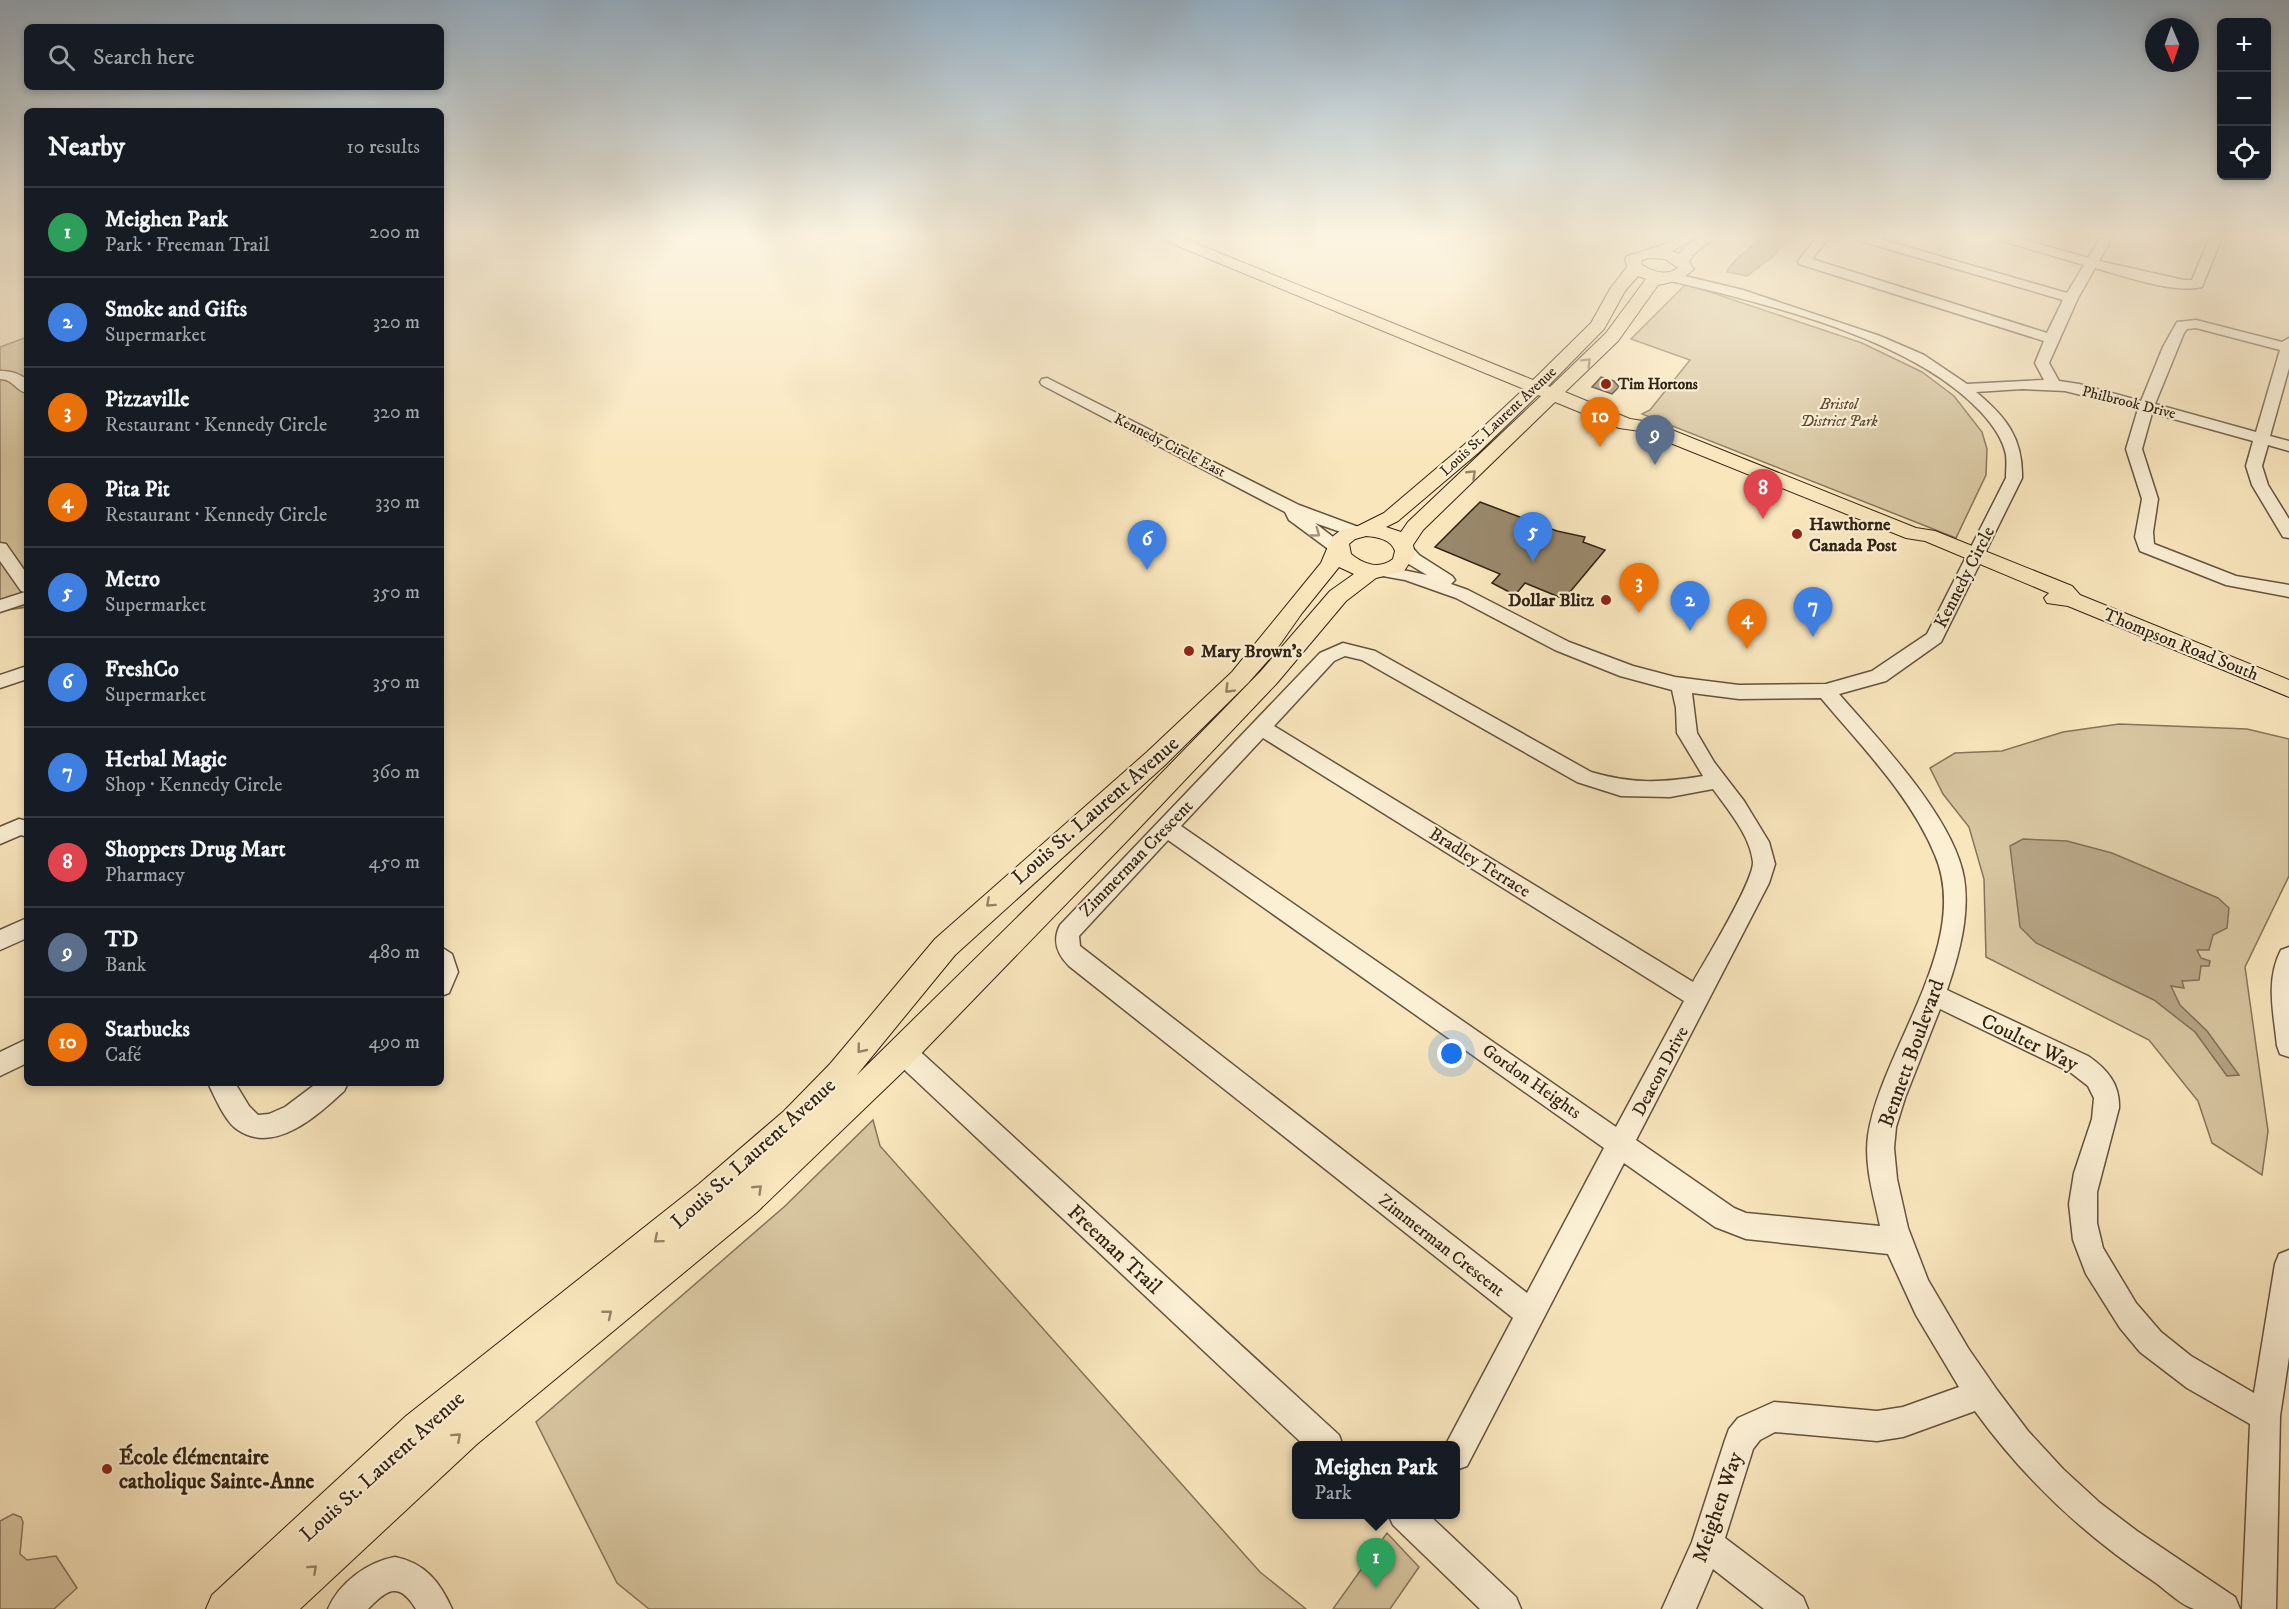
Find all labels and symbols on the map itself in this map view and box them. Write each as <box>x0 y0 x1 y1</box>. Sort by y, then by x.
north arrow <box>2145 18 2199 72</box>
one-way arrow <box>1579 359 1590 370</box>
street label: Louis St. Laurent Avenue <box>1436 363 1560 480</box>
place label: Tim Hortons <box>1617 375 1698 394</box>
marker: Tim Hortons <box>1599 377 1613 391</box>
street label: Philbrook Drive <box>2080 382 2178 423</box>
park label: Bristol District Park <box>1800 395 1878 431</box>
pin: 10 <box>1580 398 1620 447</box>
street label: Kennedy Circle East <box>1111 409 1229 482</box>
pin: 9 <box>1636 416 1674 465</box>
one-way arrow <box>1465 470 1475 481</box>
pin: 8 <box>1744 470 1782 519</box>
pin: 5 <box>1514 512 1552 562</box>
place label: Hawthorne Canada Post <box>1809 514 1897 557</box>
pin: 6 <box>1128 520 1166 570</box>
street label: Kennedy Circle <box>1930 523 2000 632</box>
one-way arrow <box>1310 526 1321 537</box>
marker: Hawthorne Canada Post <box>1790 527 1804 541</box>
pin: 3 <box>1620 564 1658 613</box>
pin: 2 <box>1670 582 1710 631</box>
pin: 7 <box>1794 588 1832 637</box>
place label: Dollar Blitz <box>1508 590 1594 612</box>
marker: Dollar Blitz <box>1599 593 1613 607</box>
pin: 4 <box>1728 600 1766 649</box>
street label: Thompson Road South <box>2100 604 2262 686</box>
place label: Mary Brown's <box>1201 641 1302 663</box>
marker: Mary Brown's <box>1182 644 1196 658</box>
one-way arrow <box>1225 682 1236 692</box>
street label: Louis St. Laurent Avenue <box>1007 731 1185 890</box>
street label: Zimmerman Crescent <box>1075 795 1198 922</box>
street label: Bradley Terrace <box>1425 823 1534 903</box>
one-way arrow <box>987 896 998 907</box>
street label: Bennett Boulevard <box>1873 975 1951 1131</box>
street label: Coulter Way <box>1977 1008 2083 1078</box>
street label: Deacon Drive <box>1628 1023 1694 1120</box>
your location <box>1437 1039 1466 1068</box>
street label: Gordon Heights <box>1478 1040 1585 1124</box>
one-way arrow <box>858 1042 869 1053</box>
street label: Louis St. Laurent Avenue <box>666 1073 842 1235</box>
one-way arrow <box>751 1185 761 1196</box>
street label: Zimmerman Crescent <box>1374 1190 1509 1302</box>
street label: Freeman Trail <box>1062 1199 1167 1300</box>
one-way arrow <box>654 1232 665 1243</box>
one-way arrow <box>602 1311 613 1322</box>
street label: Louis St. Laurent Avenue <box>295 1386 471 1548</box>
one-way arrow <box>450 1433 461 1444</box>
place label: École élémentaire catholique Sainte-Anne <box>119 1443 315 1495</box>
street label: Meighen Way <box>1687 1448 1749 1566</box>
marker: École élémentaire catholique Sainte-Anne <box>100 1462 114 1476</box>
pin: 1 <box>1356 1538 1396 1588</box>
one-way arrow <box>306 1565 317 1576</box>

